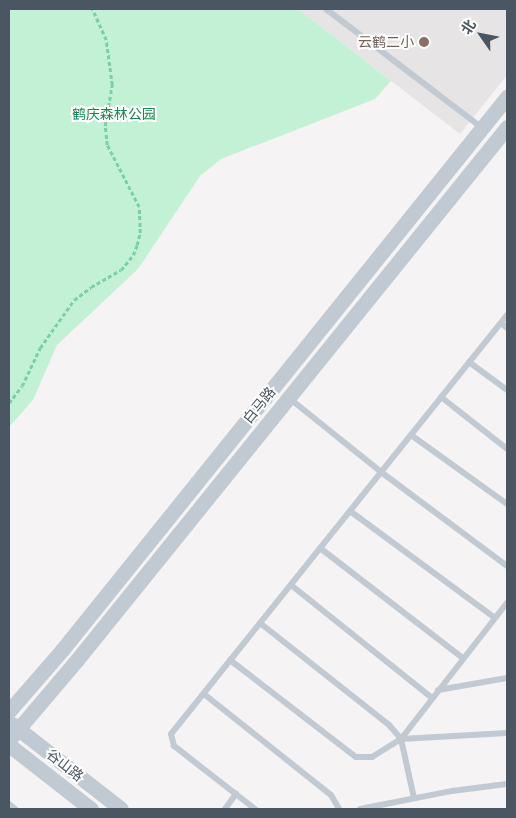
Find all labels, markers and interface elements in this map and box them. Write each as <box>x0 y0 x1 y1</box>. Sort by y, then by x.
north arrow <box>456 10 506 60</box>
text: 北 <box>457 16 479 37</box>
place label: 云鹤二小 <box>358 34 414 50</box>
marker: 云鹤二小 <box>418 36 430 48</box>
park label: 鹤庆森林公园 <box>72 106 156 122</box>
street label: 白马路 <box>239 383 279 427</box>
street label: 谷山路 <box>43 745 87 785</box>

